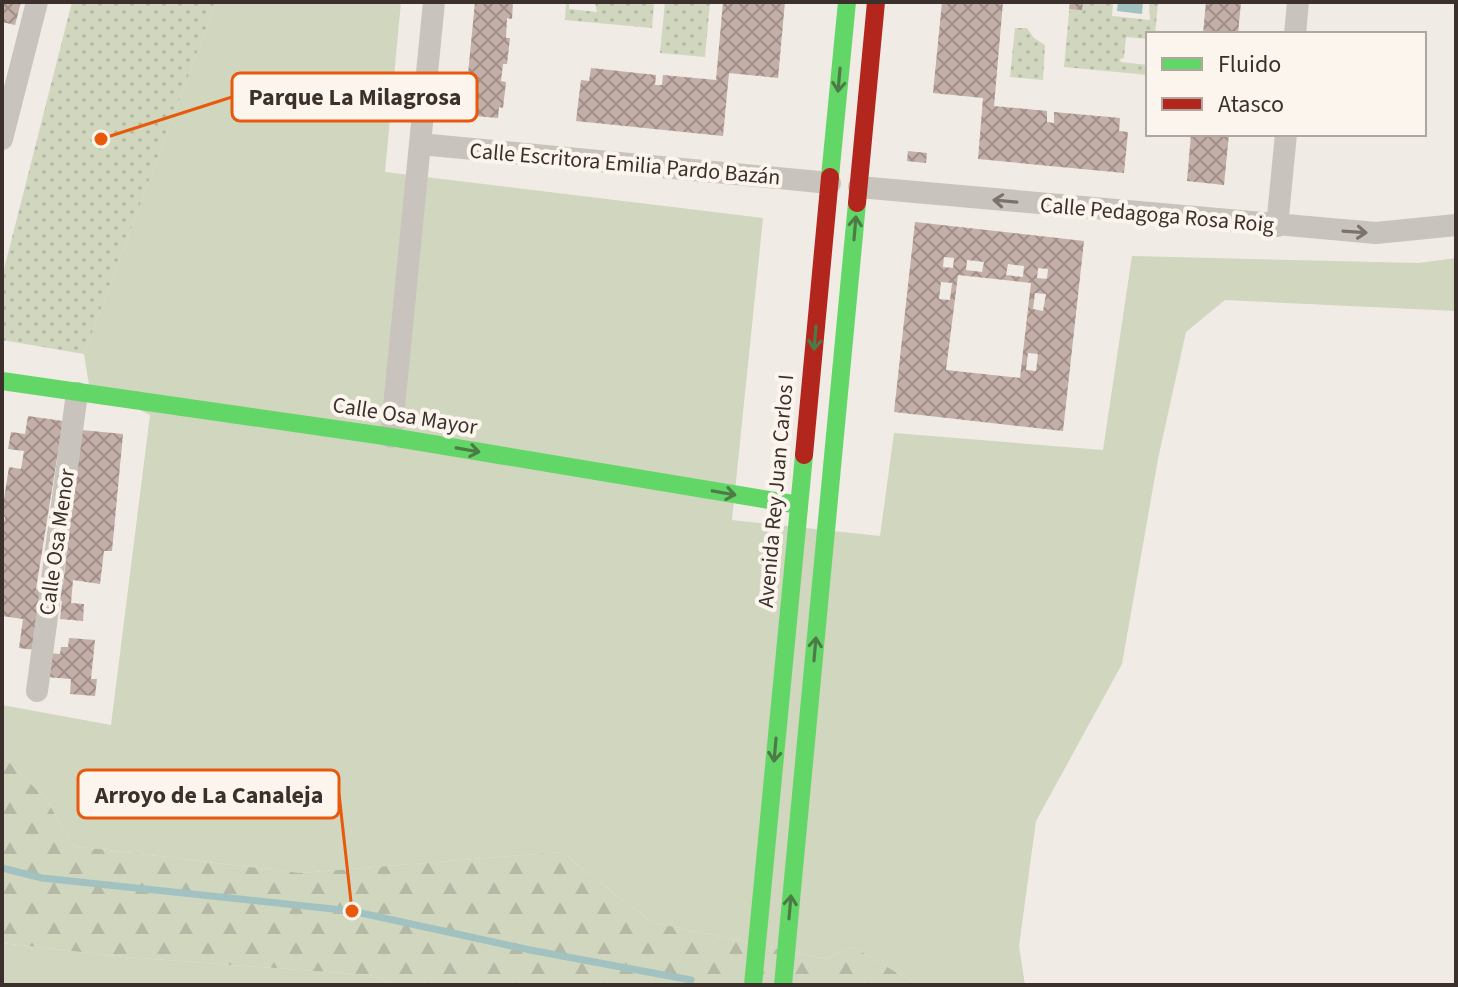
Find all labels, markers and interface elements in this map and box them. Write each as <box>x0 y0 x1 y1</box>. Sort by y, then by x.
legend <box>1146 32 1426 136</box>
text: Fluido <box>1218 47 1281 82</box>
one-way arrow <box>832 66 847 93</box>
callout: Parque La Milagrosa <box>232 73 477 121</box>
text: Parque La Milagrosa <box>249 80 462 115</box>
text: Atasco <box>1218 87 1284 122</box>
street label: Calle Escritora Emilia Pardo Bazán <box>468 134 782 194</box>
street label: Calle Pedagoga Rosa Roig <box>1039 189 1275 241</box>
one-way arrow <box>992 193 1018 208</box>
one-way arrow <box>847 216 862 242</box>
one-way arrow <box>1341 225 1368 240</box>
one-way arrow <box>807 325 822 351</box>
street label: Avenida Rey Juan Carlos I <box>750 373 802 609</box>
street label: Calle Osa Mayor <box>330 389 480 443</box>
one-way arrow <box>455 443 480 458</box>
street label: Calle Osa Menor <box>31 466 83 618</box>
one-way arrow <box>711 486 736 501</box>
one-way arrow <box>807 636 822 662</box>
one-way arrow <box>768 736 783 763</box>
callout: Arroyo de La Canaleja <box>78 770 339 818</box>
text: Arroyo de La Canaleja <box>94 778 323 813</box>
one-way arrow <box>783 894 798 921</box>

